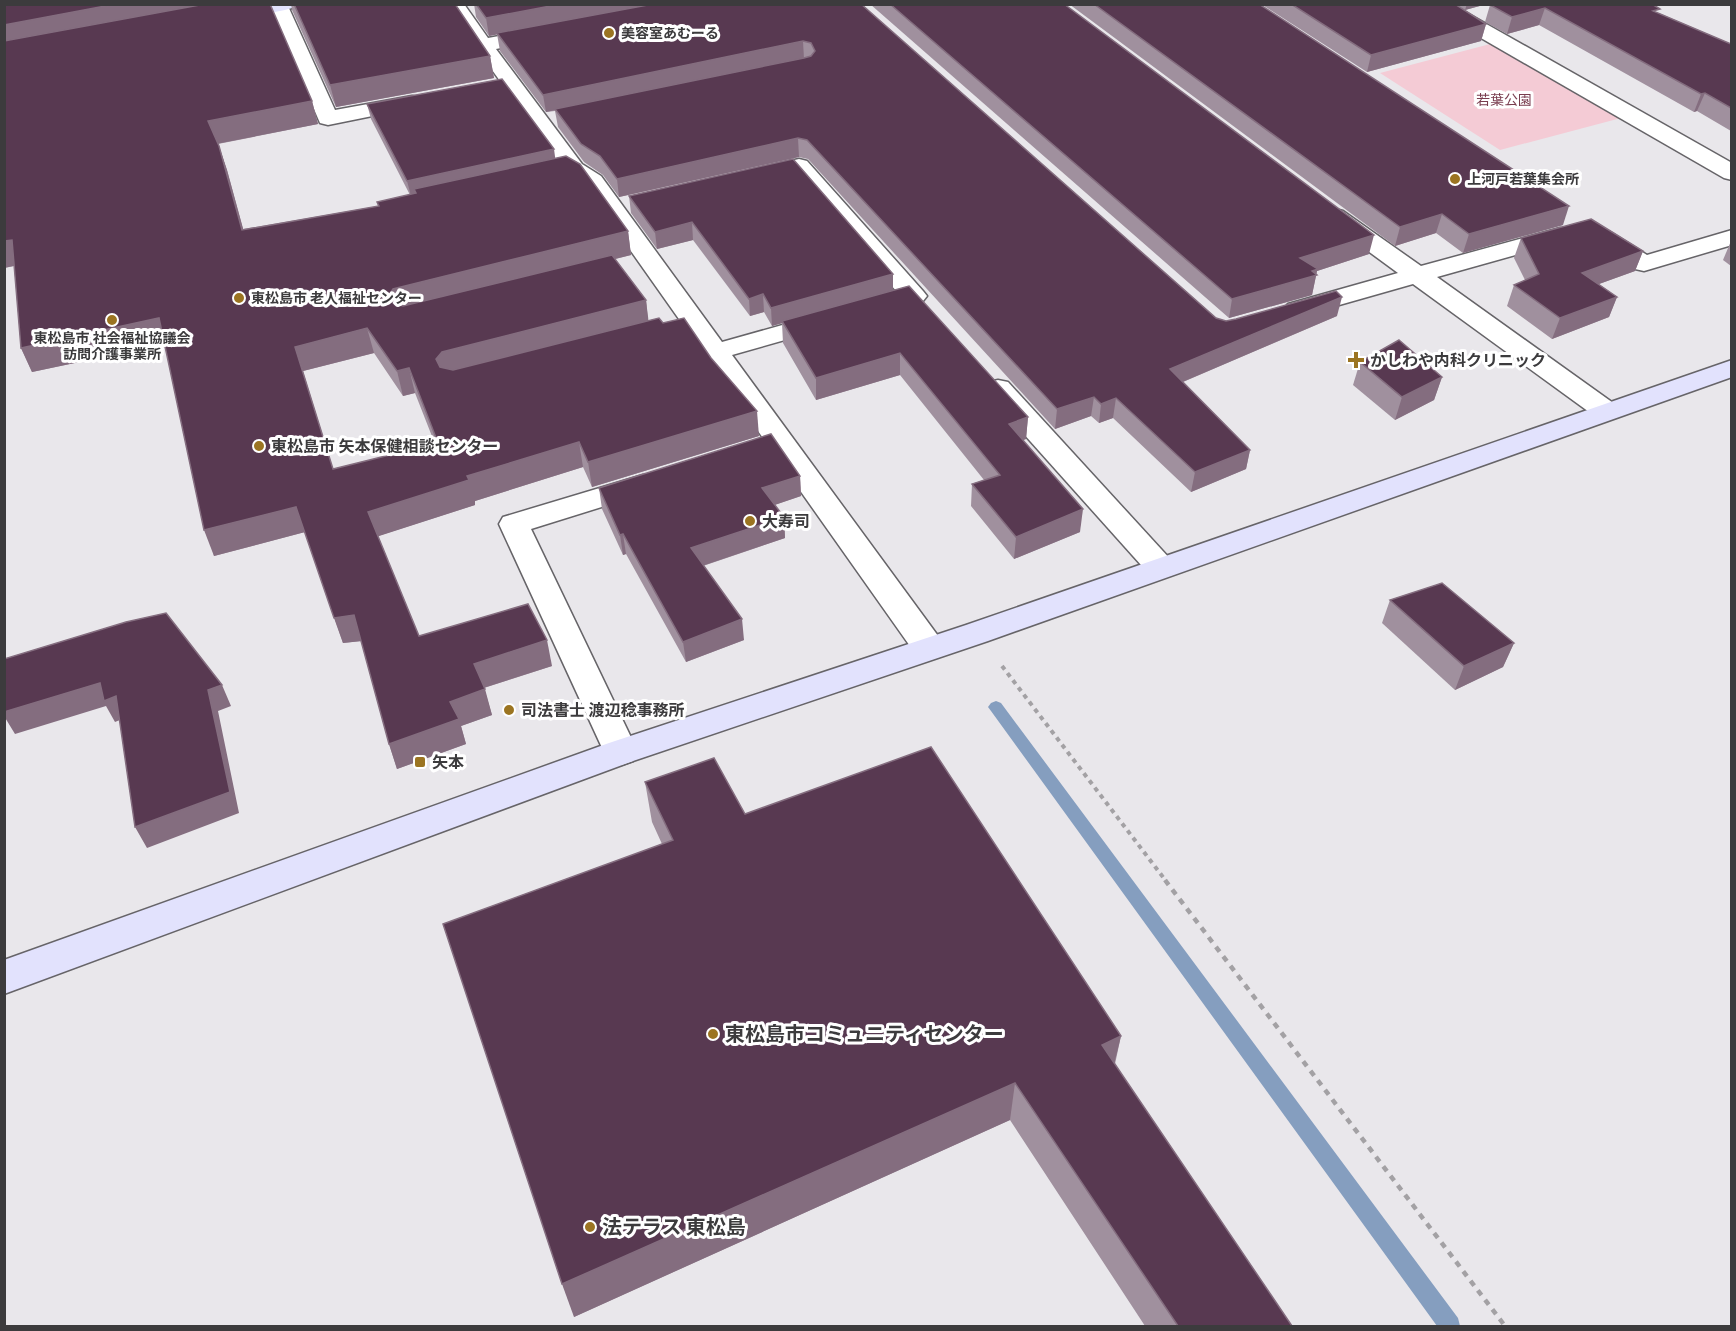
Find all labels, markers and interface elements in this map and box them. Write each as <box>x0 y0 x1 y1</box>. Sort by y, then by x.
place label: 美容室あむーる <box>621 25 719 42</box>
marker: 美容室あむーる <box>602 26 616 40</box>
park label: 若葉公園 <box>1476 92 1532 109</box>
place label: 上河戸若葉集会所 <box>1467 171 1579 188</box>
marker: 上河戸若葉集会所 <box>1448 172 1462 186</box>
place label: 東松島市 老人福祉センター <box>251 290 422 307</box>
marker: 東松島市 老人福祉センター <box>232 291 246 305</box>
marker: 東松島市 社会福祉協議会 訪問介護事業所 <box>105 313 119 327</box>
place label: 東松島市 社会福祉協議会 訪問介護事業所 <box>34 330 190 363</box>
marker: かしわや内科クリニック <box>1347 351 1365 369</box>
place label: かしわや内科クリニック <box>1370 351 1546 370</box>
place label: 東松島市 矢本保健相談センター <box>271 437 498 456</box>
marker: 東松島市 矢本保健相談センター <box>252 439 266 453</box>
place label: 大寿司 <box>762 512 810 531</box>
marker: 大寿司 <box>743 514 757 528</box>
place label: 司法書士 渡辺稔事務所 <box>521 701 684 720</box>
marker: 司法書士 渡辺稔事務所 <box>502 703 516 717</box>
place label: 矢本 <box>432 753 464 772</box>
marker: 矢本 <box>413 755 427 769</box>
place label: 東松島市コミュニティセンター <box>725 1022 1004 1046</box>
marker: 東松島市コミュニティセンター <box>706 1027 720 1041</box>
place label: 法テラス 東松島 <box>602 1215 746 1239</box>
marker: 法テラス 東松島 <box>583 1220 597 1234</box>

